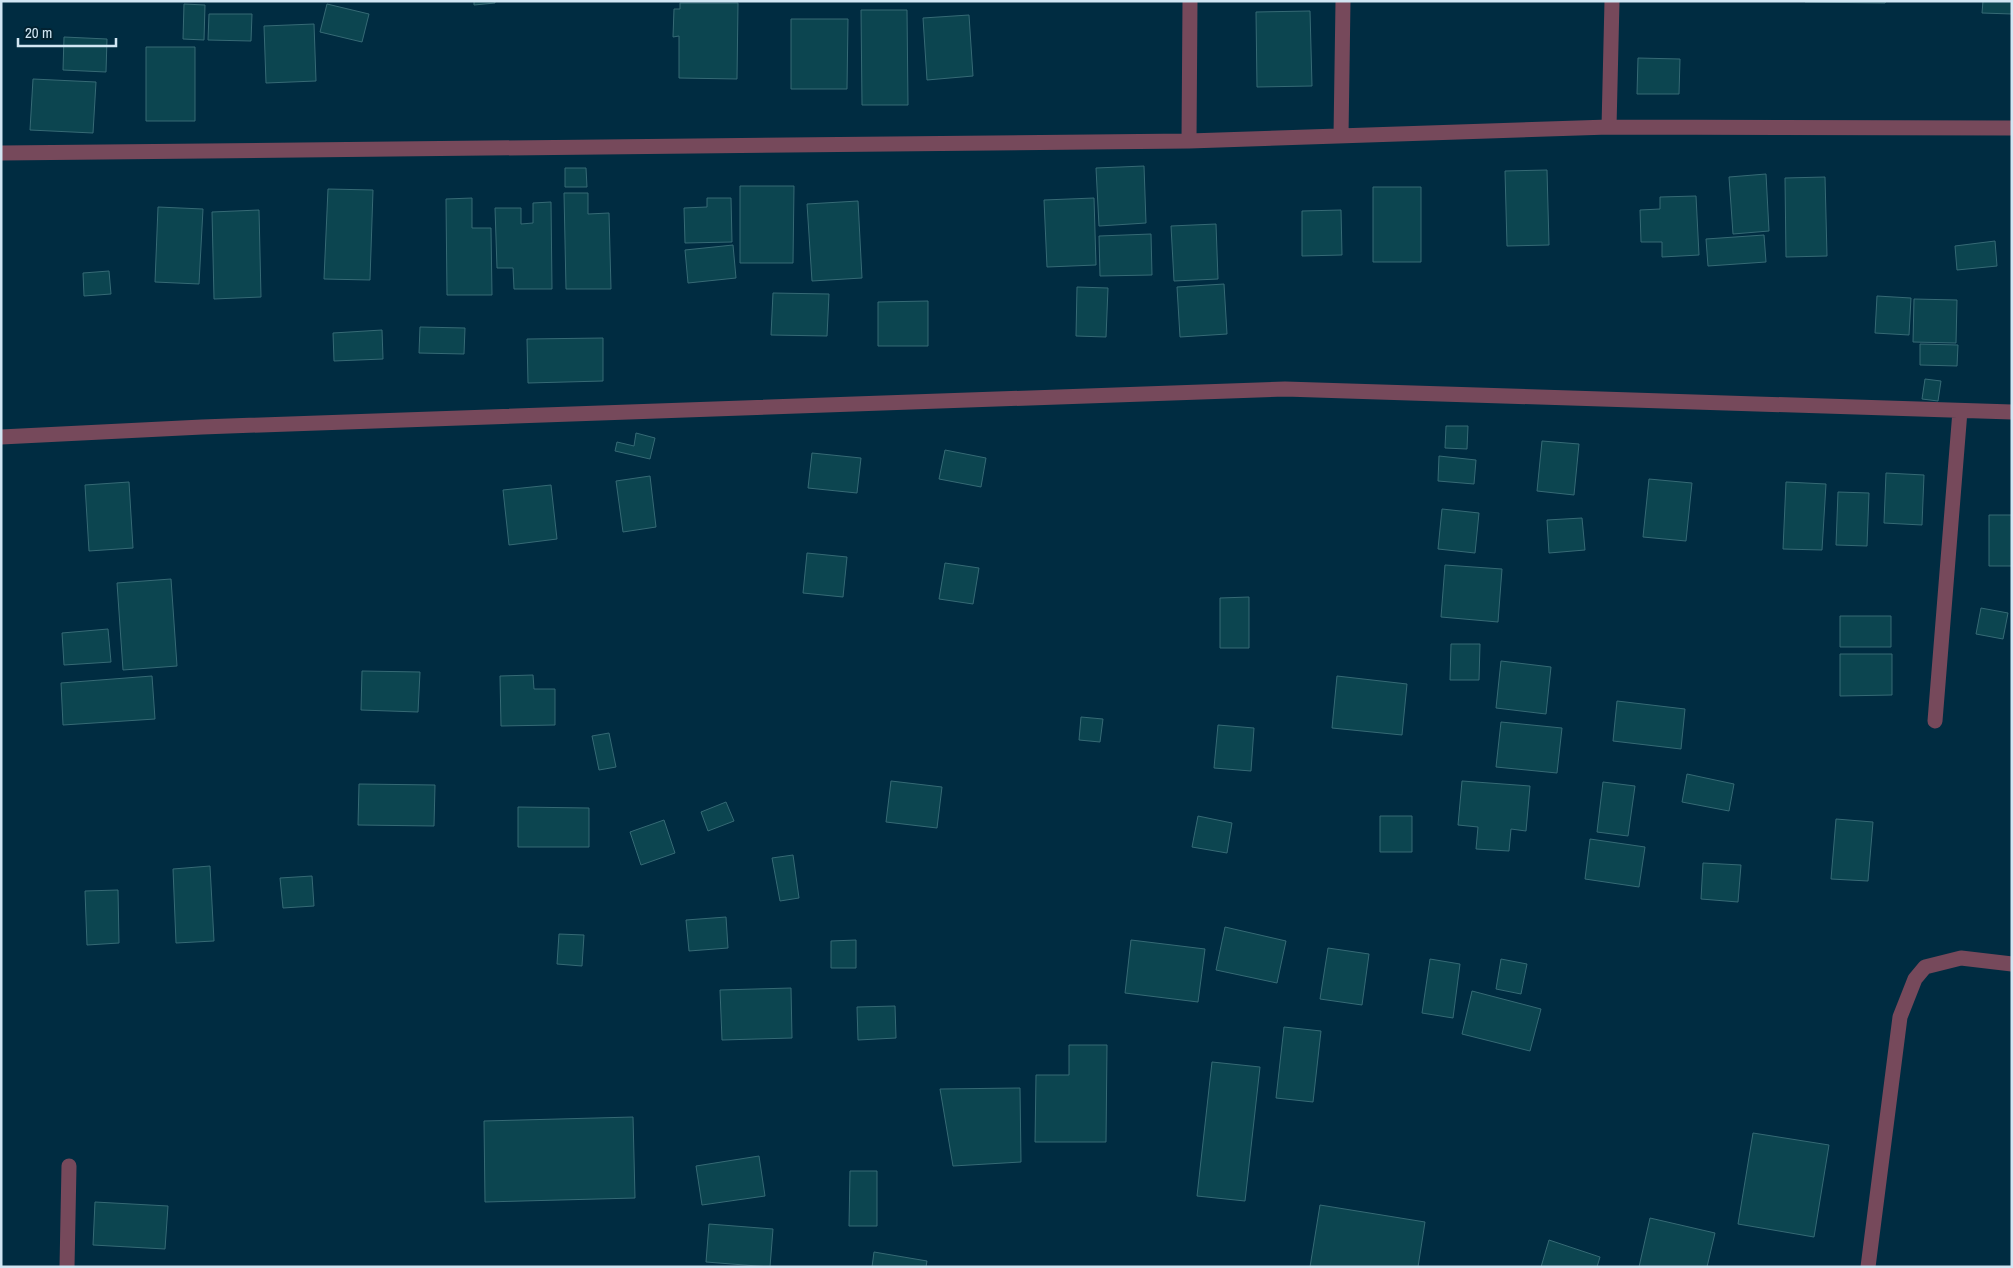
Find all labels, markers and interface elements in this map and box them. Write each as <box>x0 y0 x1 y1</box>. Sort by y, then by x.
scale bar <box>18 15 115 47</box>
text: 20 m <box>25 22 52 43</box>

